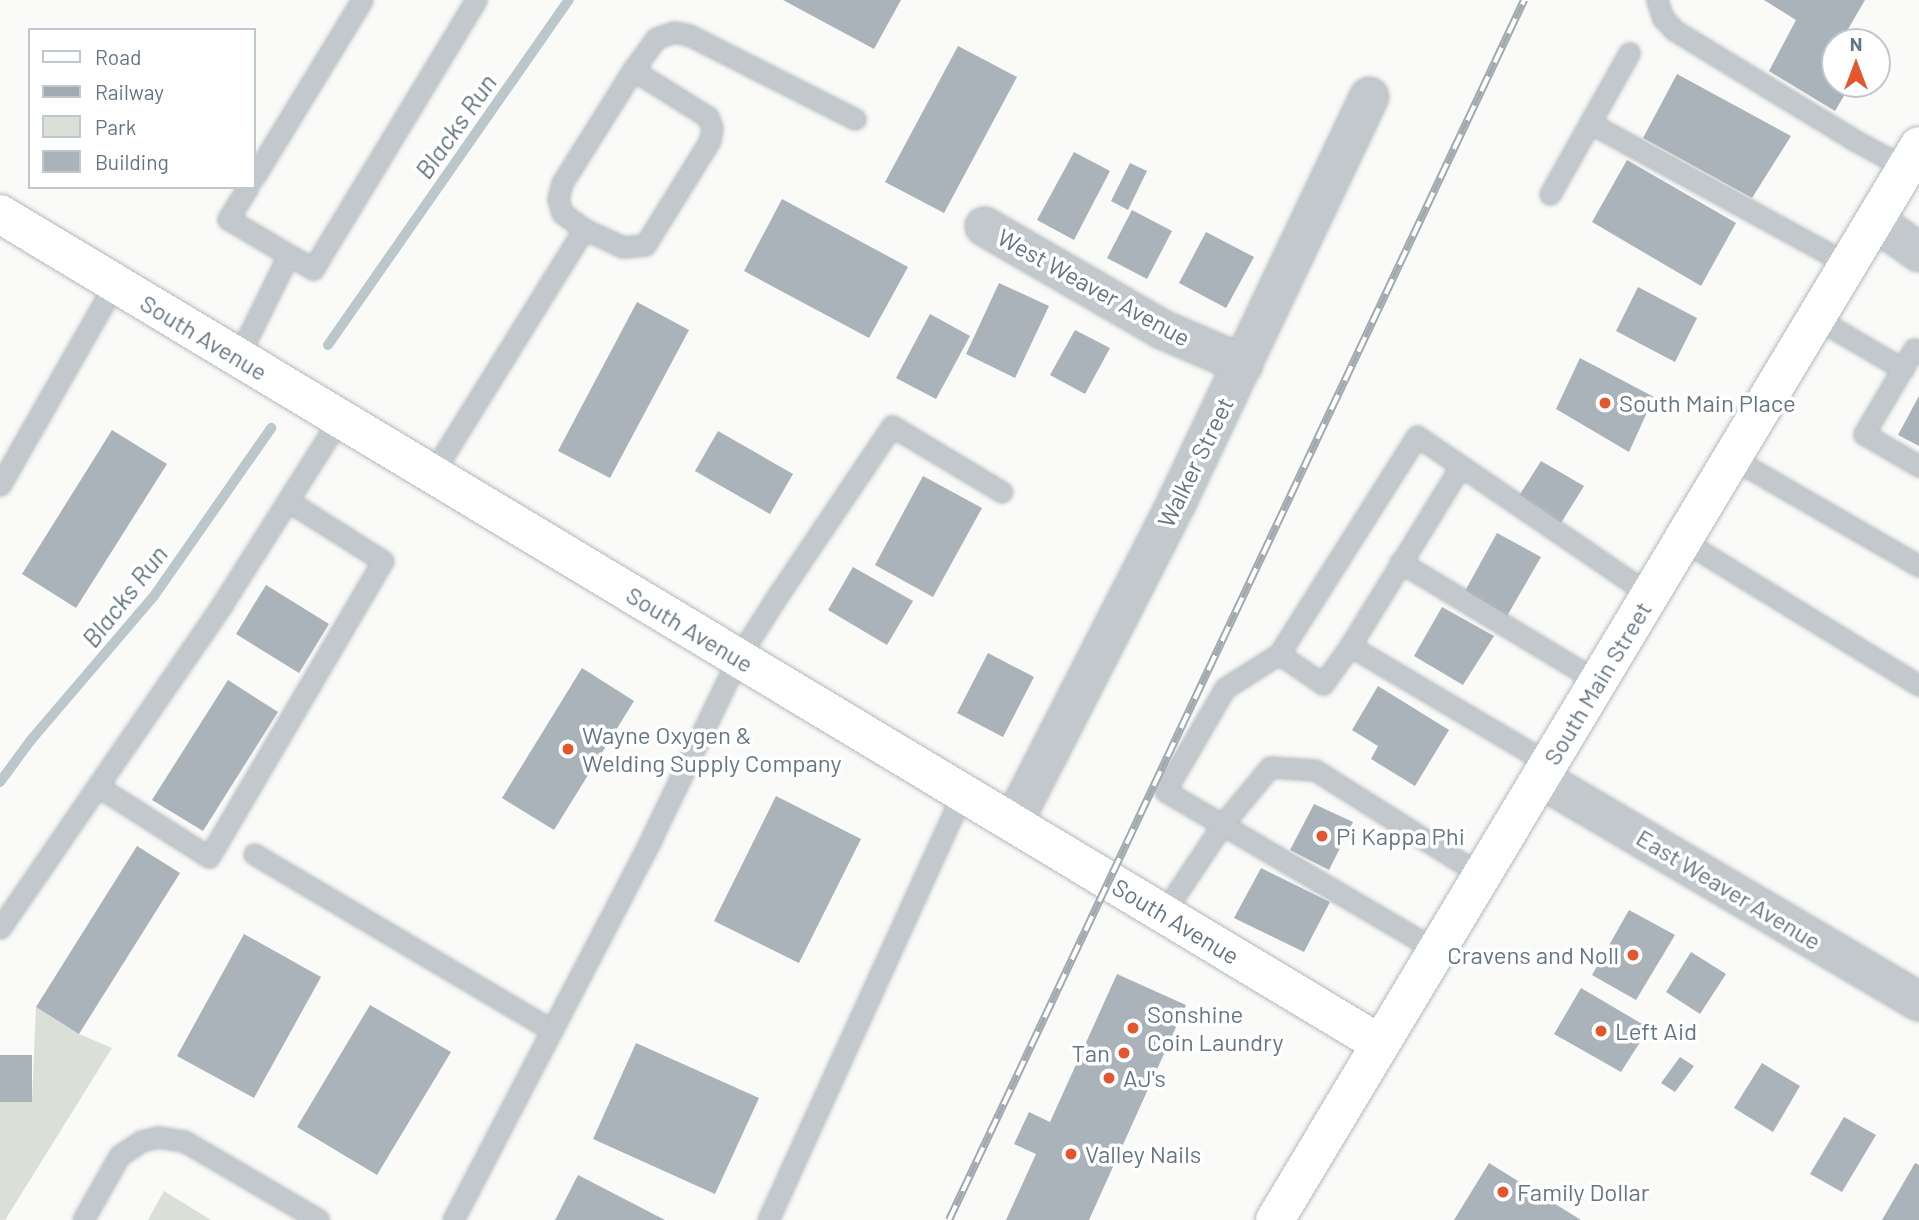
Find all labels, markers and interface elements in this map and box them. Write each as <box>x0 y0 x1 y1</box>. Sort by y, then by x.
legend <box>28 28 256 189</box>
north arrow <box>1821 28 1891 98</box>
text: N <box>1850 32 1862 55</box>
text: Road <box>95 44 141 69</box>
water label: Blacks Run <box>408 68 502 184</box>
text: Railway <box>95 79 164 104</box>
text: Park <box>95 114 136 139</box>
text: Building <box>95 149 169 174</box>
street label: West Weaver Avenue <box>993 222 1195 352</box>
street label: South Avenue <box>135 288 273 386</box>
place label: South Main Place <box>1619 389 1796 417</box>
street label: Walker Street <box>1151 392 1239 532</box>
marker: South Main Place <box>1597 395 1613 411</box>
water label: Blacks Run <box>75 539 173 653</box>
street label: South Avenue <box>621 580 759 678</box>
street label: South Main Street <box>1537 596 1657 770</box>
place label: Wayne Oxygen & Welding Supply Company <box>582 721 842 777</box>
marker: Wayne Oxygen & Welding Supply Company <box>560 741 576 757</box>
place label: Pi Kappa Phi <box>1336 822 1465 850</box>
street label: East Weaver Avenue <box>1632 823 1826 955</box>
marker: Pi Kappa Phi <box>1314 828 1330 844</box>
street label: South Avenue <box>1107 872 1245 970</box>
place label: Cravens and Noll <box>1447 941 1619 969</box>
marker: Cravens and Noll <box>1625 947 1641 963</box>
place label: Sonshine Coin Laundry <box>1147 1000 1284 1056</box>
place label: Left Aid <box>1615 1017 1697 1045</box>
marker: Sonshine Coin Laundry <box>1125 1020 1141 1036</box>
marker: Left Aid <box>1593 1023 1609 1039</box>
place label: Tan <box>1072 1039 1110 1067</box>
marker: Tan <box>1116 1045 1132 1061</box>
place label: AJ's <box>1123 1064 1166 1092</box>
marker: AJ's <box>1101 1070 1117 1086</box>
place label: Valley Nails <box>1085 1140 1201 1168</box>
marker: Valley Nails <box>1063 1146 1079 1162</box>
place label: Family Dollar <box>1517 1178 1649 1206</box>
marker: Family Dollar <box>1495 1184 1511 1200</box>

